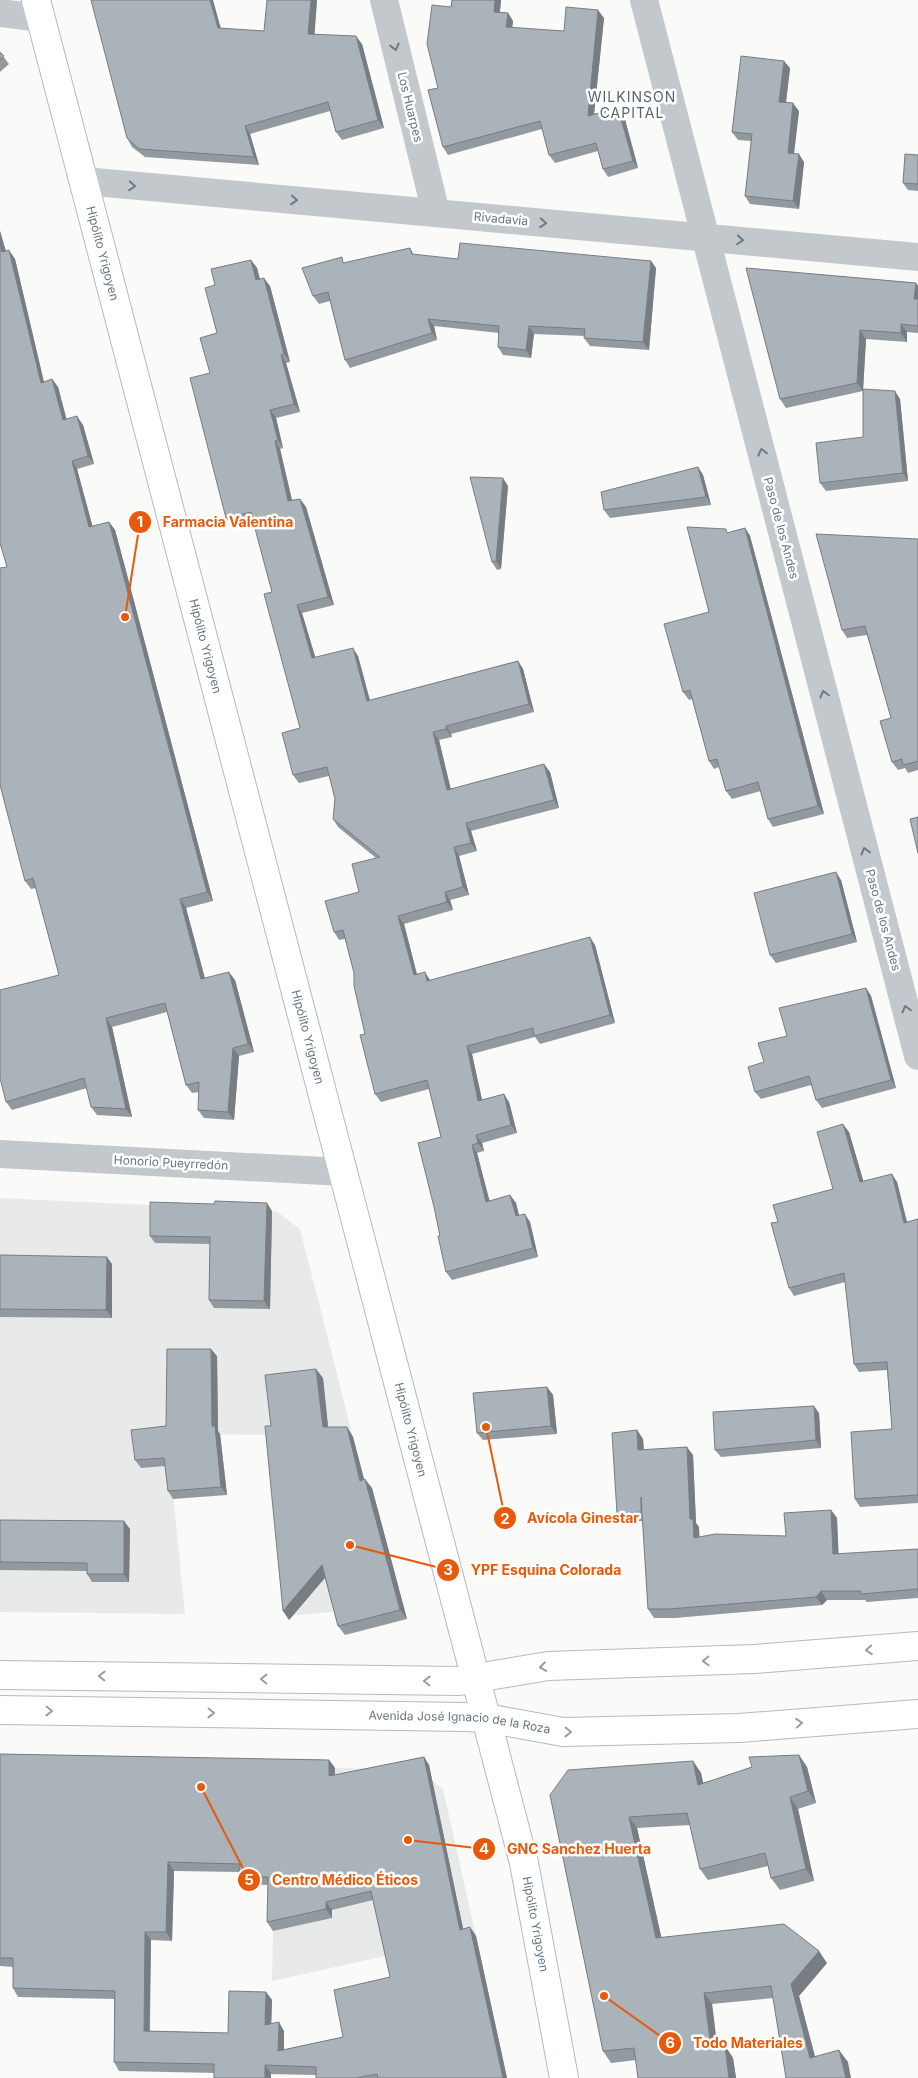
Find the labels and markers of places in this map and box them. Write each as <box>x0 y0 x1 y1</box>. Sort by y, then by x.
callout: Farmacia Valentina <box>128 507 304 536</box>
callout: Avícola Ginestar <box>492 1504 649 1533</box>
callout: YPF Esquina Colorada <box>435 1555 631 1584</box>
callout: GNC Sanchez Huerta <box>472 1834 661 1863</box>
callout: Centro Médico Éticos <box>237 1865 428 1894</box>
callout: Todo Materiales <box>658 2029 813 2058</box>

